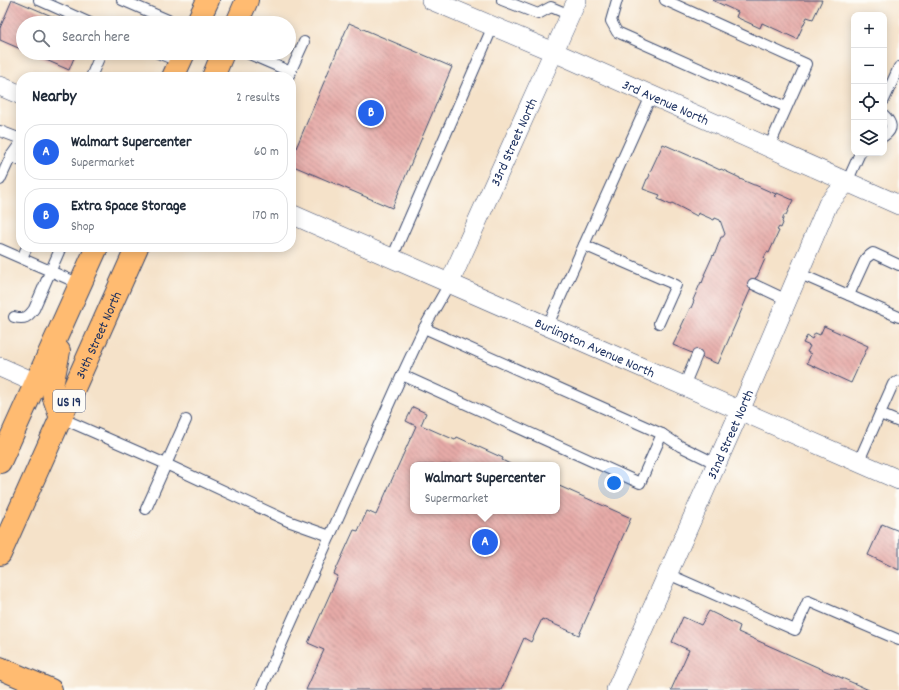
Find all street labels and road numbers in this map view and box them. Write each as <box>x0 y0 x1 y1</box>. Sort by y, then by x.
street label: 3rd Avenue North <box>619 76 712 131</box>
street label: 33rd Street North <box>486 95 543 190</box>
street label: 34th Street North <box>71 289 128 383</box>
street label: Burlington Avenue North <box>531 314 657 384</box>
street label: 32nd Street North <box>703 387 760 483</box>
road number: US 19 <box>53 390 85 412</box>

